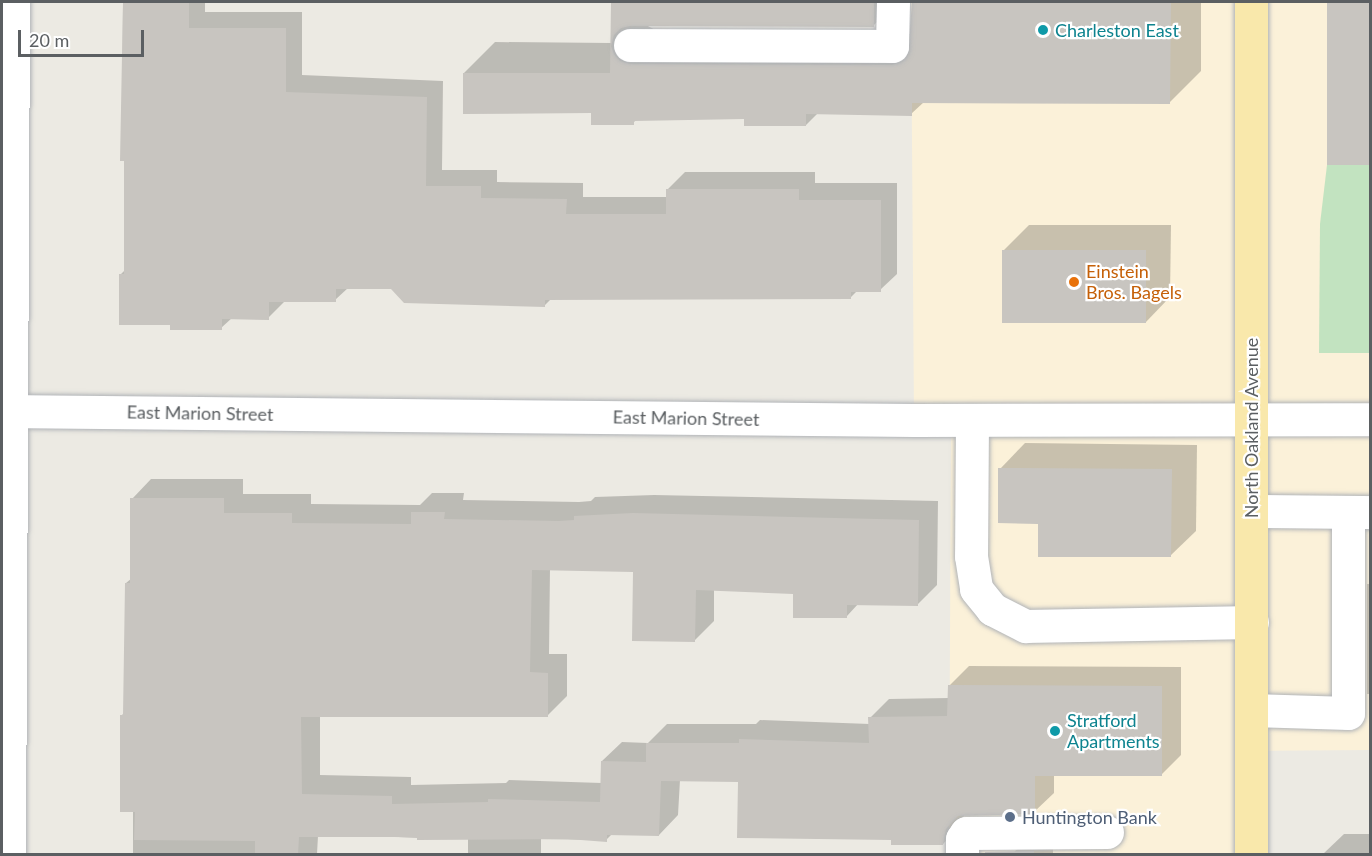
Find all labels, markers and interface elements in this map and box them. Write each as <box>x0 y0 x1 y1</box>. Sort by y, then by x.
scale bar <box>21 18 147 56</box>
place label: Charleston East <box>1055 19 1179 41</box>
marker: Charleston East <box>1036 23 1050 37</box>
text: 20 m <box>29 29 69 51</box>
place label: Einstein Bros. Bagels <box>1086 261 1182 304</box>
marker: Einstein Bros. Bagels <box>1067 275 1081 289</box>
street label: North Oakland Avenue <box>1240 337 1262 519</box>
street label: East Marion Street <box>127 401 273 425</box>
street label: East Marion Street <box>613 406 759 430</box>
place label: Stratford Apartments <box>1067 710 1160 752</box>
marker: Stratford Apartments <box>1048 724 1062 738</box>
place label: Huntington Bank <box>1022 806 1157 828</box>
marker: Huntington Bank <box>1003 810 1017 824</box>

